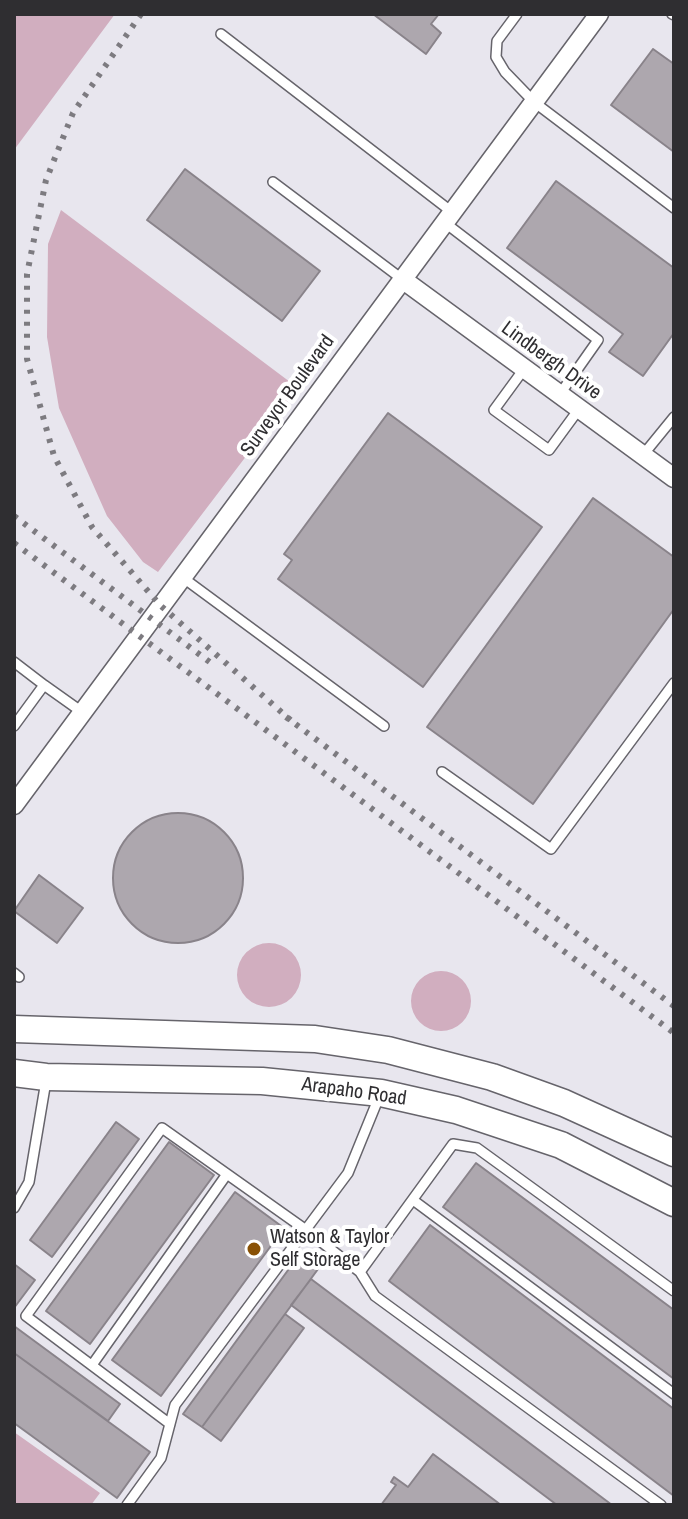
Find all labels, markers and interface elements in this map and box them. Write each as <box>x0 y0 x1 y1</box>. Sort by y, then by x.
street label: Lindbergh Drive <box>496 317 606 405</box>
street label: Surveyor Boulevard <box>236 331 340 461</box>
street label: Arapaho Road <box>300 1073 408 1111</box>
place label: Watson & Taylor Self Storage <box>270 1226 389 1273</box>
marker: Watson & Taylor Self Storage <box>245 1240 263 1258</box>

